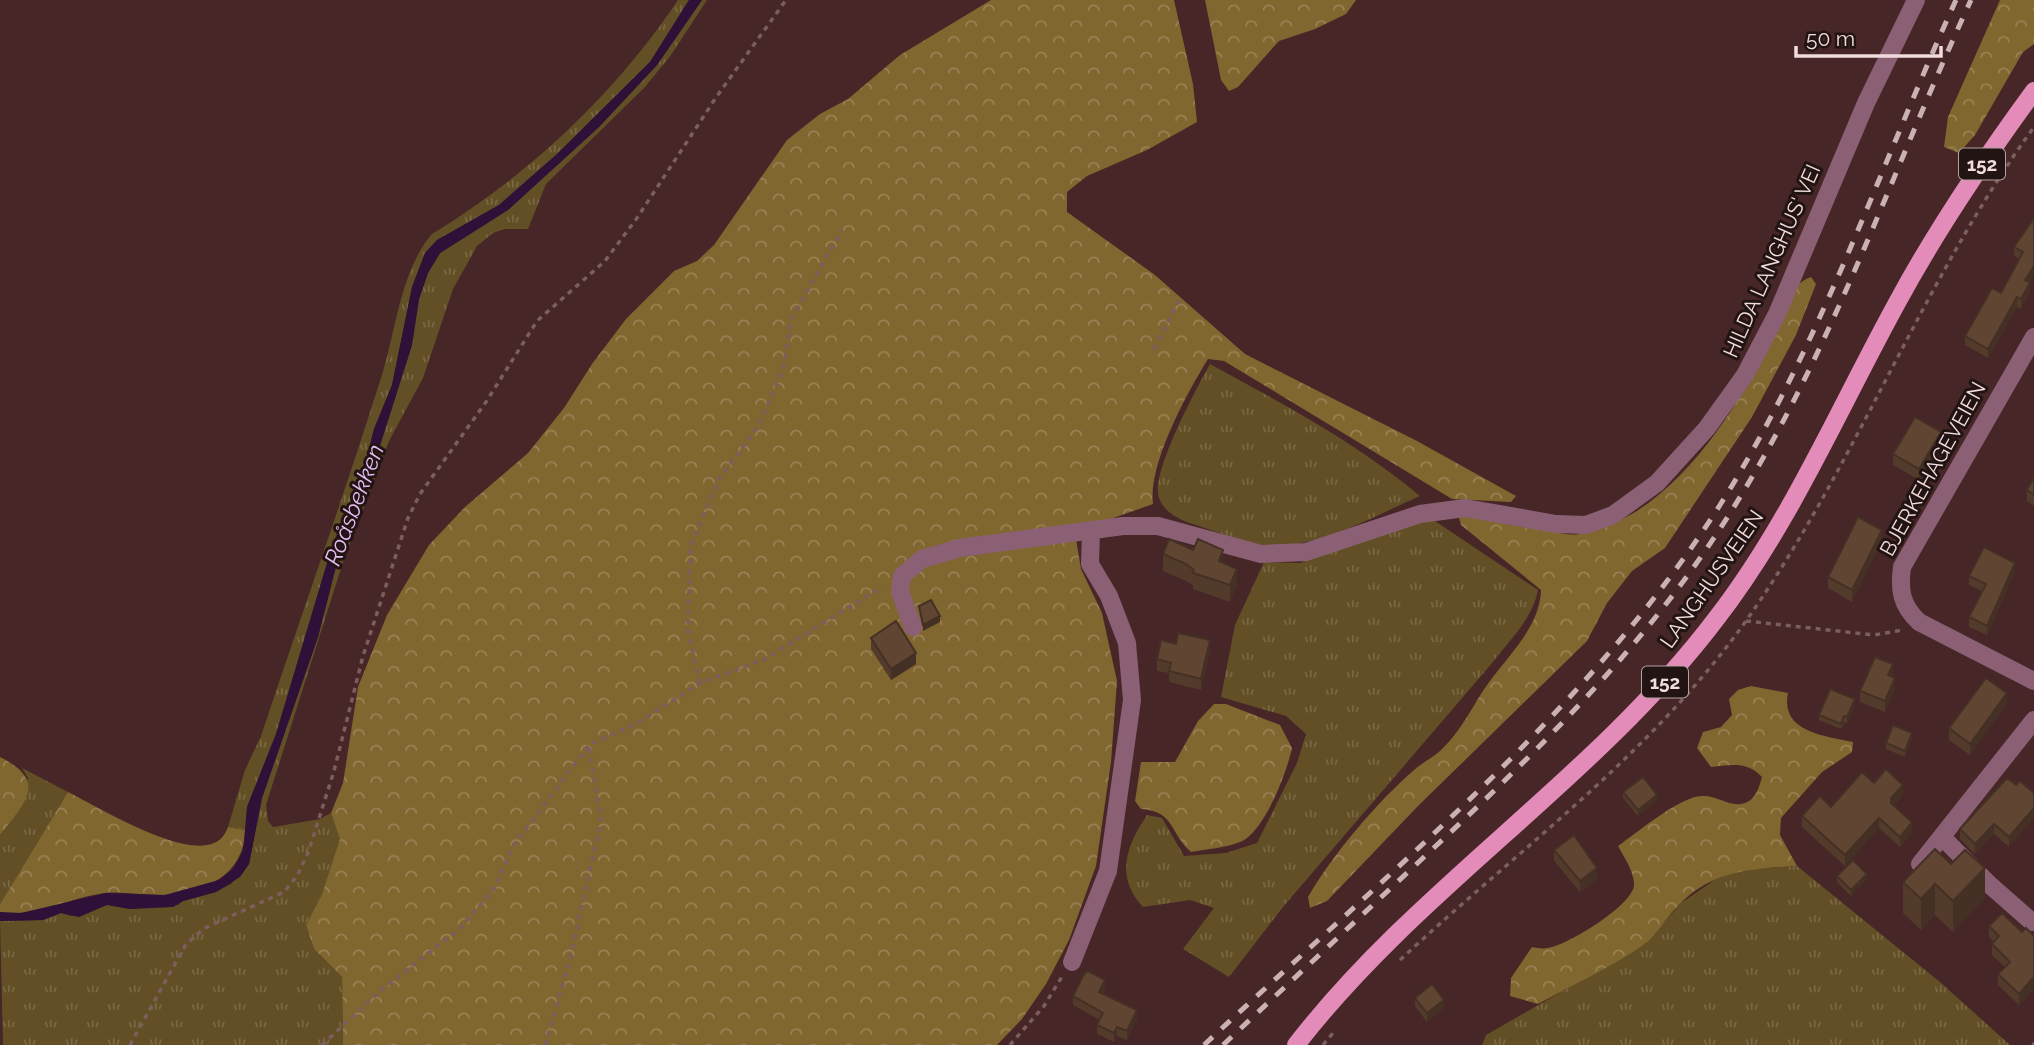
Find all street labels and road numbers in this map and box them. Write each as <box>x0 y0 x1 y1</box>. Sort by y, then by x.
road number: 152 <box>1959 148 2005 180</box>
street label: HILDA LANGHUS' VEI <box>1718 160 1825 361</box>
street label: BJERKEHAGEVEIEN <box>1874 377 1991 560</box>
street label: LANGHUSVEIEN <box>1655 505 1768 653</box>
road number: 152 <box>1642 666 1688 698</box>

